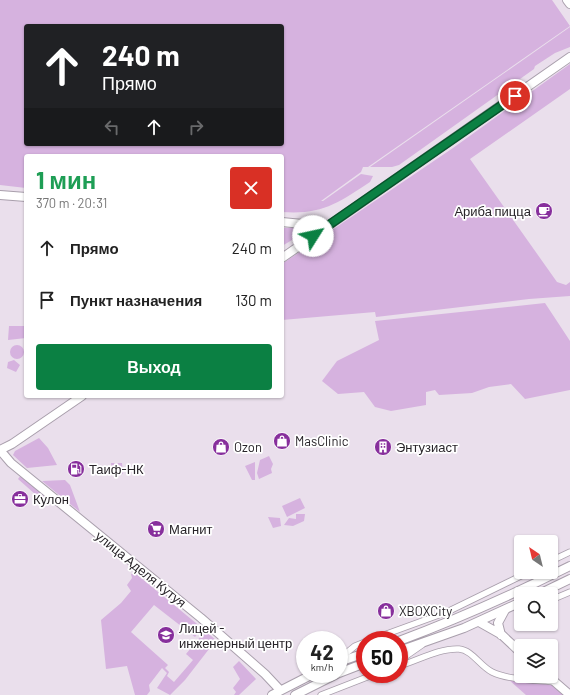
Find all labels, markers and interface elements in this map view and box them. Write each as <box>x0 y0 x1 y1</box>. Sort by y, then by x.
text: 240 m <box>102 38 180 72</box>
icon: ahead <box>36 40 88 92</box>
text: Прямо <box>102 72 157 94</box>
pin <box>498 79 532 113</box>
icon: arrive <box>504 85 526 107</box>
icon: left <box>101 116 123 138</box>
icon: ahead <box>143 116 165 138</box>
icon: right <box>185 116 207 138</box>
text: 1 мин <box>36 165 96 194</box>
button: close <box>230 167 272 209</box>
text: 370 m · 20:31 <box>36 195 107 211</box>
cafe icon: Ариба пицца <box>534 201 554 221</box>
place label: Ариба пицца <box>454 203 532 219</box>
position arrow <box>292 215 334 257</box>
icon: ahead <box>36 237 58 259</box>
text: Прямо <box>70 239 119 257</box>
text: 240 m <box>232 239 272 257</box>
icon: arrive <box>36 289 58 311</box>
text: Пункт назначения <box>70 291 202 309</box>
text: 130 m <box>235 291 272 309</box>
button: Выход <box>36 344 272 390</box>
shop icon: MasClinic <box>272 431 292 451</box>
place label: MasClinic <box>295 433 349 449</box>
shop icon: Ozon <box>211 437 231 457</box>
building icon: Энтузиаст <box>373 437 393 457</box>
place label: Ozon <box>234 439 262 455</box>
place label: Энтузиаст <box>396 439 458 455</box>
fuel station icon: Таиф-НК <box>66 459 86 479</box>
place label: Таиф-НК <box>89 461 144 477</box>
office icon: Кулон <box>10 489 30 509</box>
place label: Кулон <box>33 491 69 507</box>
supermarket icon: Магнит <box>146 519 166 539</box>
place label: Магнит <box>169 521 212 537</box>
street label: улица Аделя Кутуя <box>92 527 190 611</box>
north arrow <box>514 535 558 579</box>
map controls <box>514 535 558 683</box>
button: search <box>514 587 558 631</box>
shop icon: XBOXCity <box>376 601 396 621</box>
place label: XBOXCity <box>399 603 452 619</box>
place label: Лицей - инженерный центр <box>179 620 292 651</box>
school or university icon: Лицей - инженерный центр <box>156 625 176 645</box>
speed limit sign: 50 <box>356 631 408 683</box>
button: layers <box>514 639 558 683</box>
text: 42 <box>310 640 334 664</box>
text: km/h <box>311 661 333 673</box>

